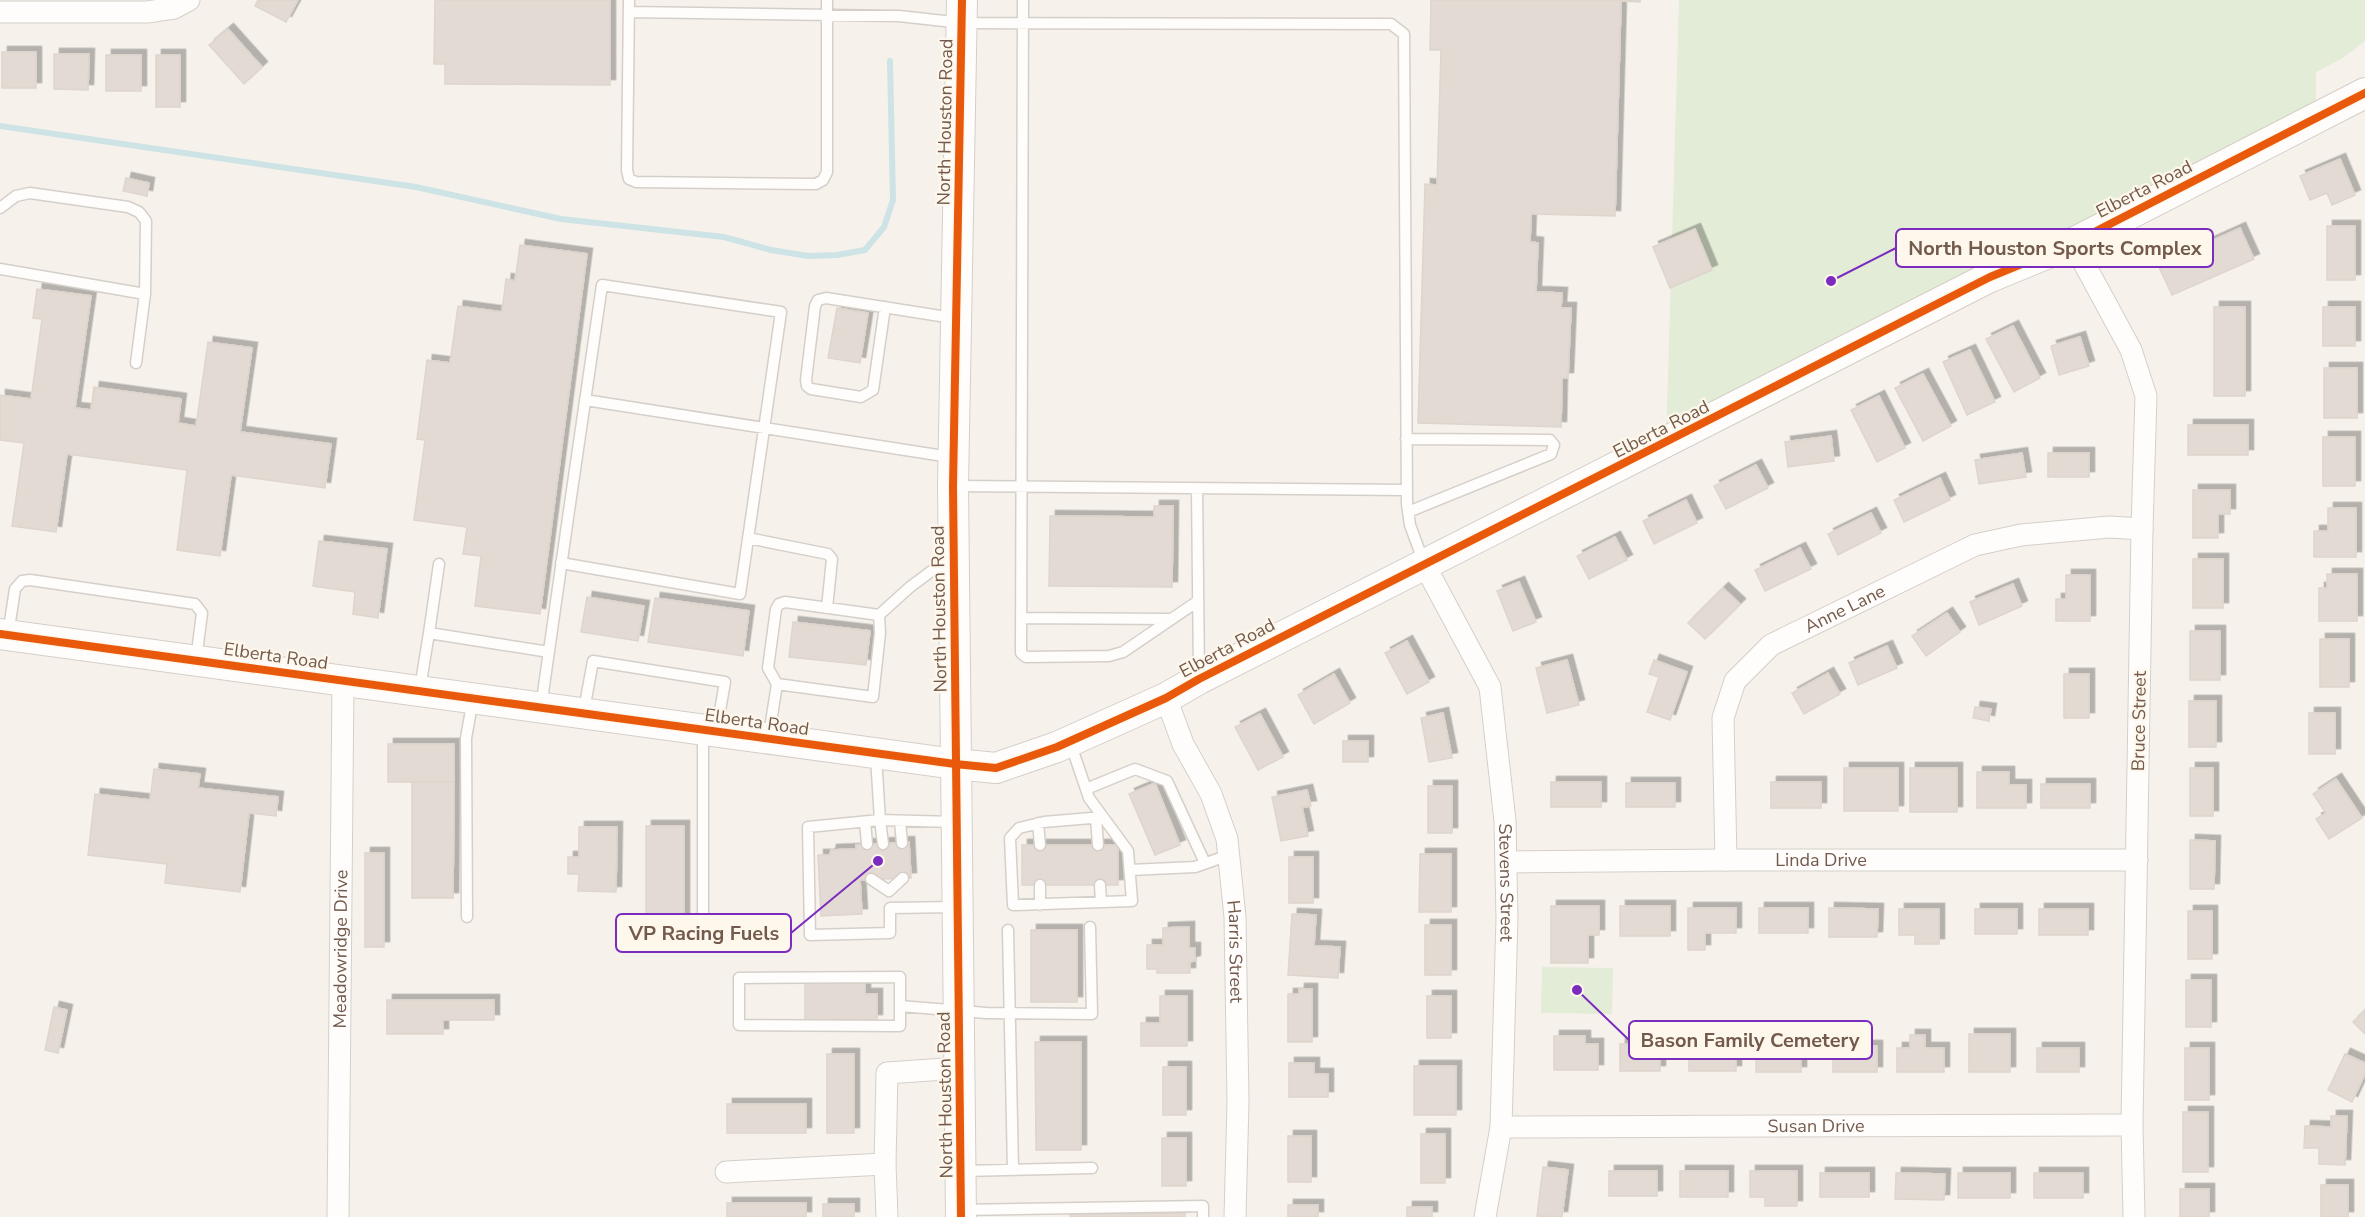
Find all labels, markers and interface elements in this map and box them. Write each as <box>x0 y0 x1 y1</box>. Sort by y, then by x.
street label: North Houston Road <box>932 38 958 206</box>
street label: Elberta Road <box>2092 154 2196 224</box>
callout: North Houston Sports Complex <box>1896 229 2213 267</box>
text: North Houston Sports Complex <box>1908 235 2203 262</box>
street label: Elberta Road <box>1609 394 1713 464</box>
street label: North Houston Road <box>926 525 952 693</box>
street label: Anne Lane <box>1800 579 1889 639</box>
street label: Elberta Road <box>1175 613 1279 683</box>
street label: Elberta Road <box>222 637 330 675</box>
street label: Bruce Street <box>2126 670 2152 771</box>
street label: Elberta Road <box>703 703 811 741</box>
street label: Stevens Street <box>1493 823 1519 943</box>
street label: Linda Drive <box>1775 848 1867 872</box>
street label: Meadowridge Drive <box>328 870 353 1028</box>
street label: Harris Street <box>1221 899 1248 1004</box>
callout: VP Racing Fuels <box>616 914 791 952</box>
text: VP Racing Fuels <box>628 920 779 947</box>
street label: North Houston Road <box>932 1011 958 1179</box>
callout: Bason Family Cemetery <box>1629 1021 1872 1059</box>
text: Bason Family Cemetery <box>1641 1027 1860 1054</box>
street label: Susan Drive <box>1767 1114 1865 1138</box>

